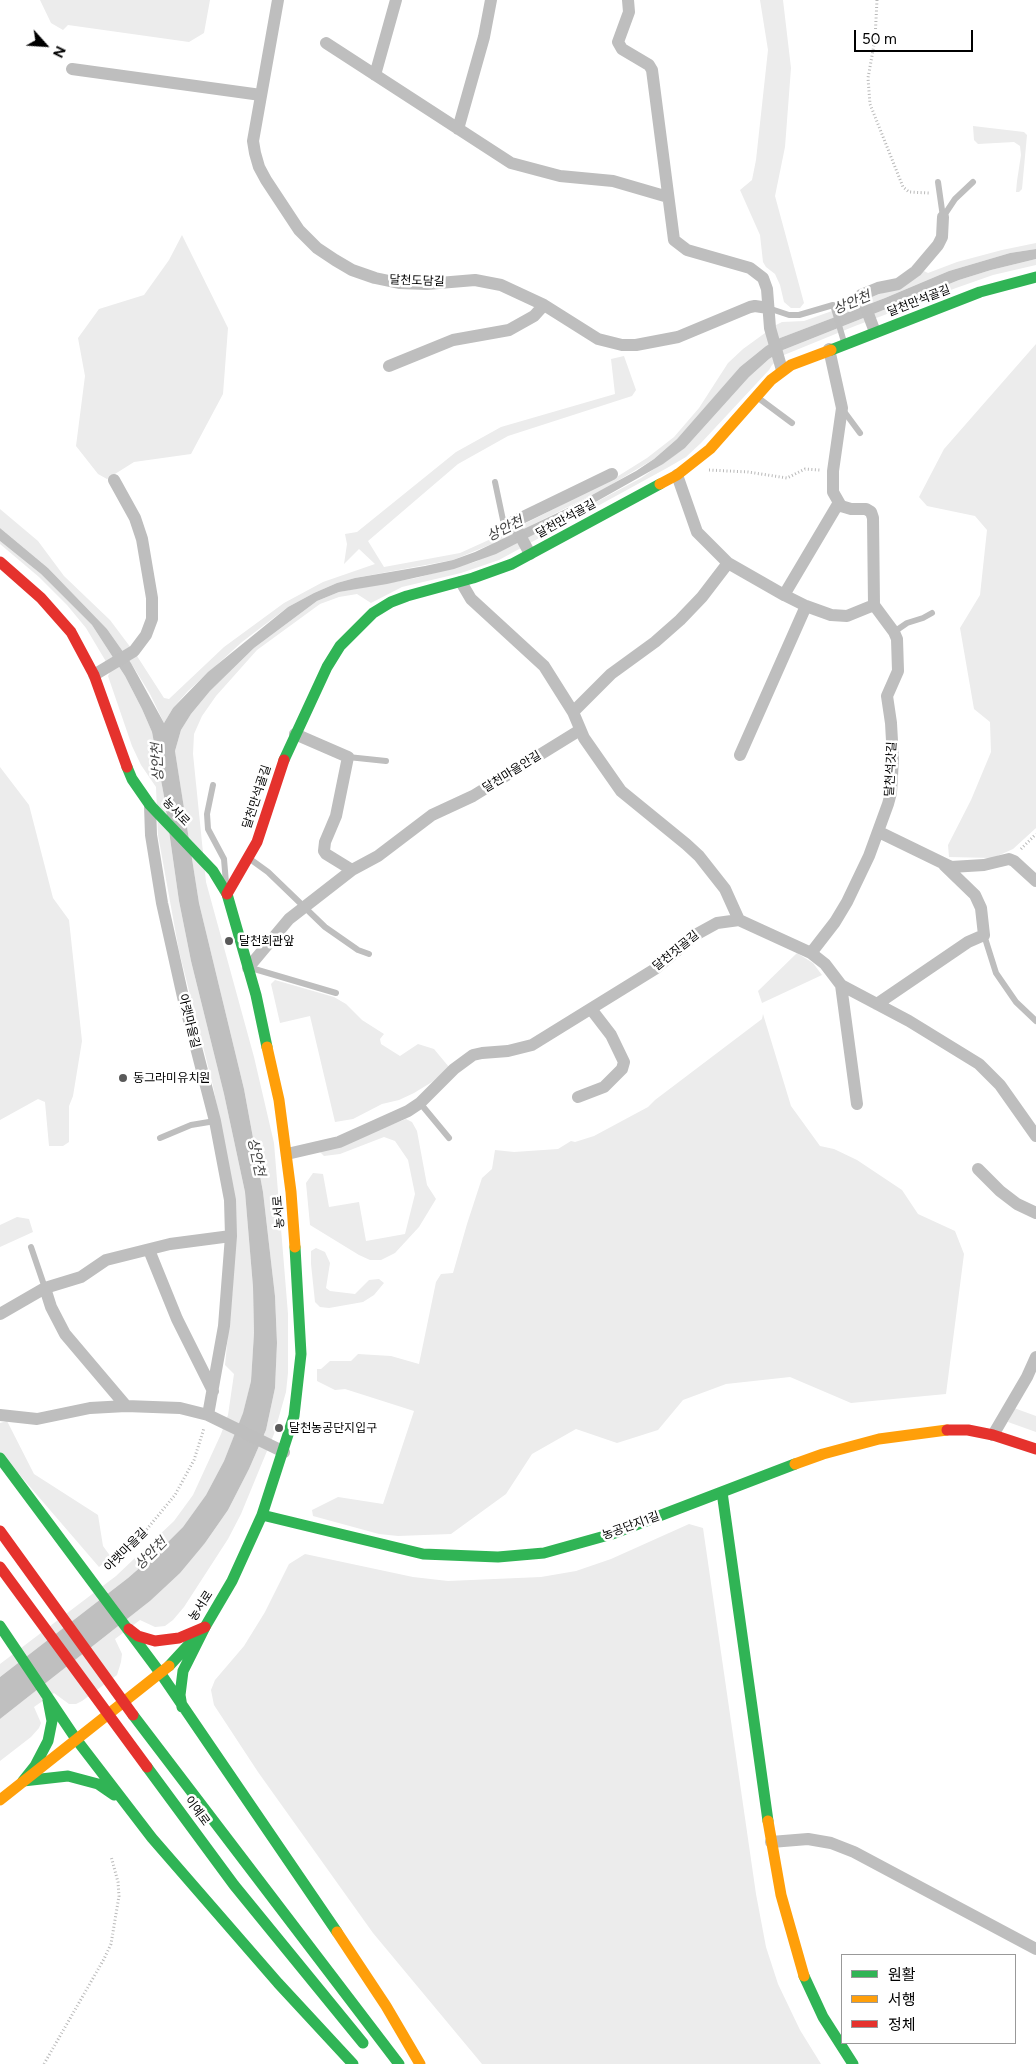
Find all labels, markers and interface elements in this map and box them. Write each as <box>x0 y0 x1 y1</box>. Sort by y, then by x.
north arrow <box>20 20 70 70</box>
scale bar <box>856 20 975 52</box>
text: 50 m <box>862 30 897 48</box>
text: N <box>49 43 69 60</box>
street label: 달천도담길 <box>389 273 445 289</box>
street label: 달천만석골길 <box>885 282 953 320</box>
water label: 상안천 <box>831 288 873 318</box>
street label: 달천만석골길 <box>534 497 598 541</box>
water label: 상안천 <box>484 513 526 545</box>
street label: 달천석갓길 <box>882 741 900 797</box>
water label: 상안천 <box>149 742 167 782</box>
street label: 달천마을안길 <box>480 748 544 796</box>
street label: 달천만석골길 <box>240 763 274 831</box>
street label: 농서로 <box>159 795 193 829</box>
street label: 달천짓골길 <box>650 928 702 974</box>
place label: 달천회관앞 <box>239 934 294 948</box>
marker: 달천회관앞 <box>223 935 235 947</box>
street label: 아랫마을길 <box>175 992 203 1050</box>
place label: 동그라미유치원 <box>133 1071 210 1085</box>
marker: 동그라미유치원 <box>117 1072 129 1084</box>
water label: 상안천 <box>244 1136 268 1178</box>
street label: 농서로 <box>271 1195 287 1229</box>
place label: 달천농공단지입구 <box>289 1421 377 1435</box>
marker: 달천농공단지입구 <box>273 1422 285 1434</box>
street label: 농공단지1길 <box>600 1509 662 1543</box>
street label: 아랫마을길 <box>101 1525 151 1575</box>
water label: 상안천 <box>131 1534 171 1574</box>
street label: 농서로 <box>186 1588 216 1624</box>
street label: 이예로 <box>181 1793 213 1829</box>
legend <box>841 1954 1016 2044</box>
text: 원활 <box>888 1966 916 1984</box>
text: 서행 <box>888 1991 916 2009</box>
text: 정체 <box>888 2016 916 2034</box>

